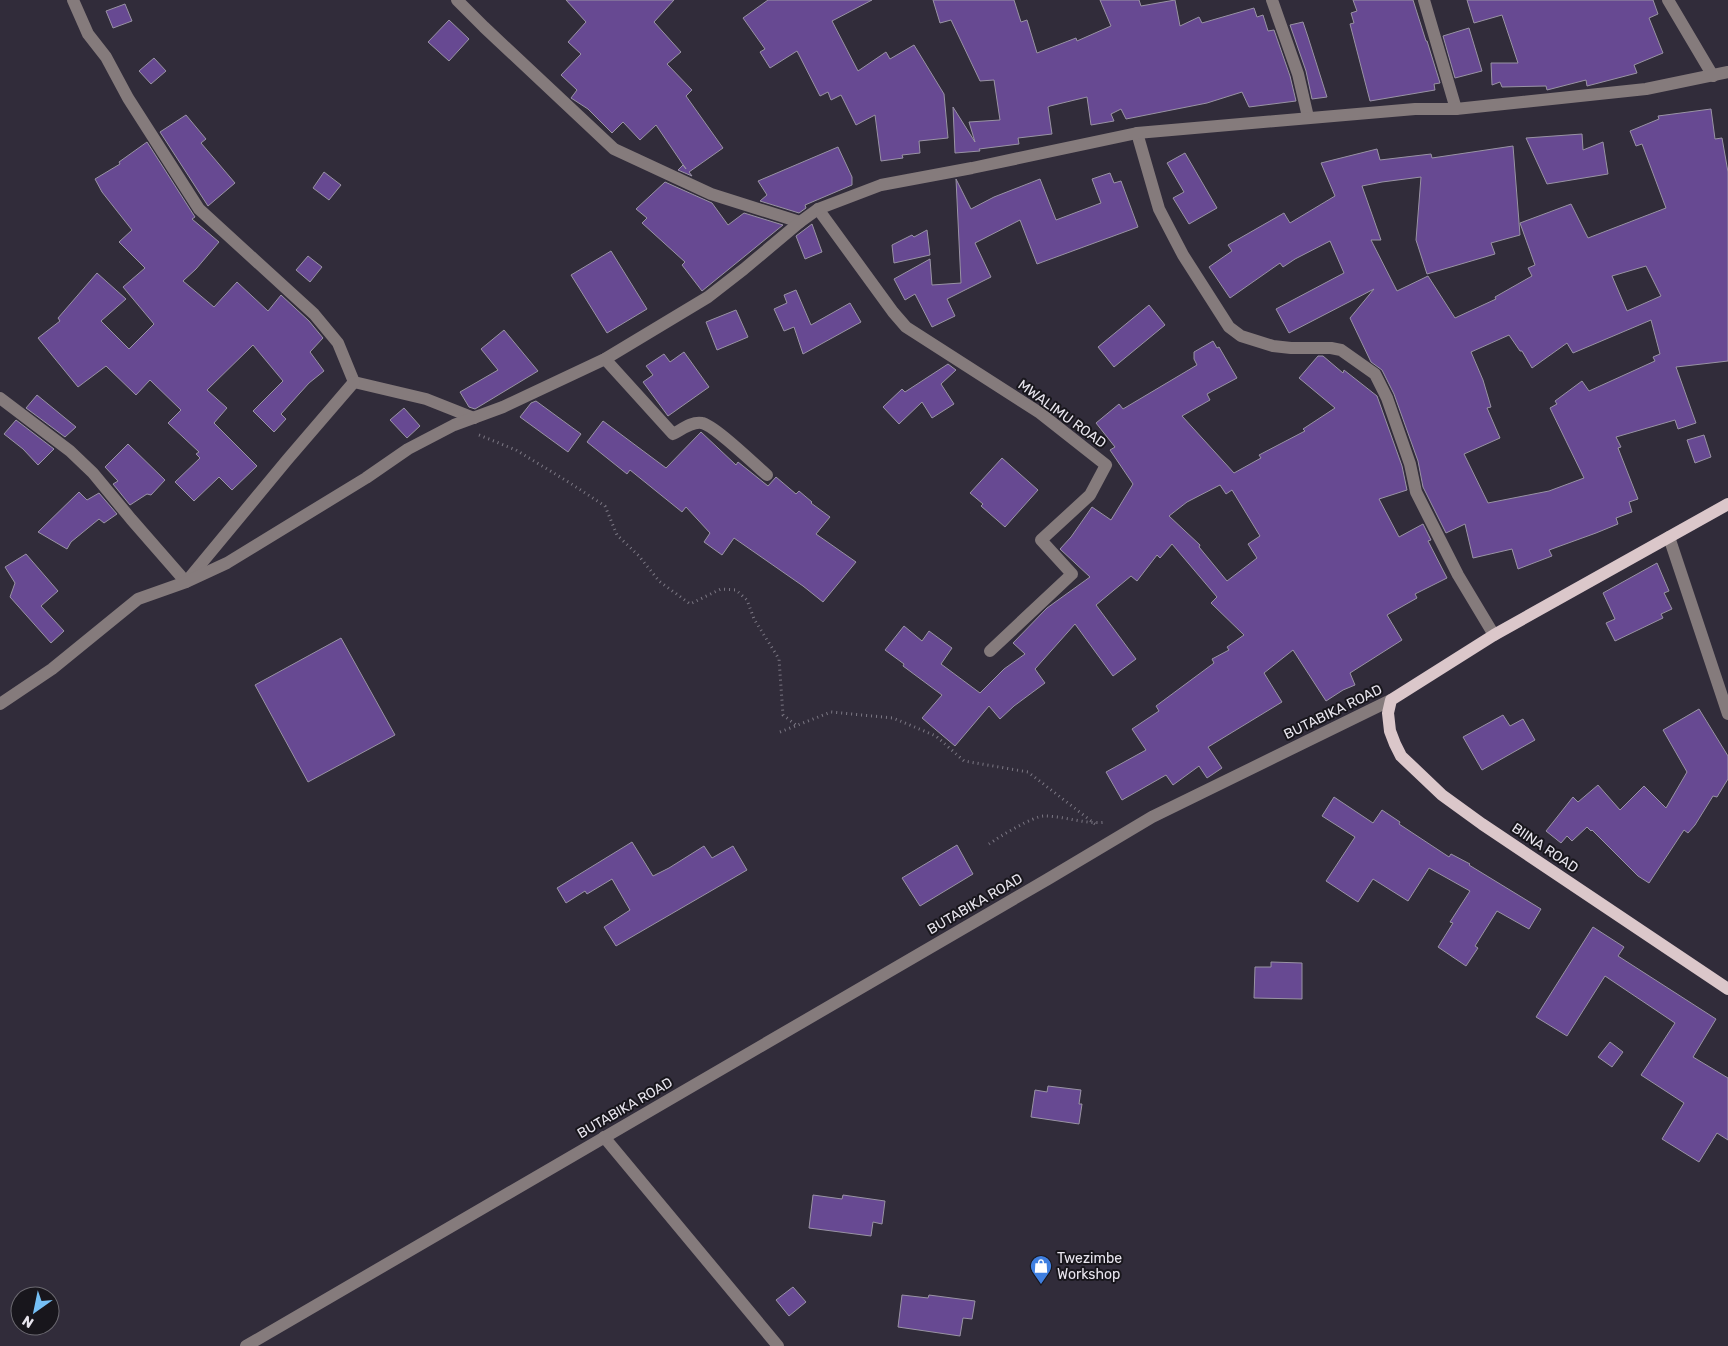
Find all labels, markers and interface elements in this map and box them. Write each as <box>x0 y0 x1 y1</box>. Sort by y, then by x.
street label: MWALIMU ROAD <box>1015 376 1109 452</box>
street label: BUTABIKA ROAD <box>1281 681 1385 743</box>
street label: BIINA ROAD <box>1508 820 1582 876</box>
street label: BUTABIKA ROAD <box>924 870 1026 938</box>
street label: BUTABIKA ROAD <box>574 1074 676 1142</box>
place label: Twezimbe Workshop <box>1057 1250 1122 1283</box>
shop icon: Twezimbe Workshop <box>1029 1254 1053 1285</box>
north arrow <box>10 1286 60 1336</box>
text: N <box>19 1312 37 1331</box>

